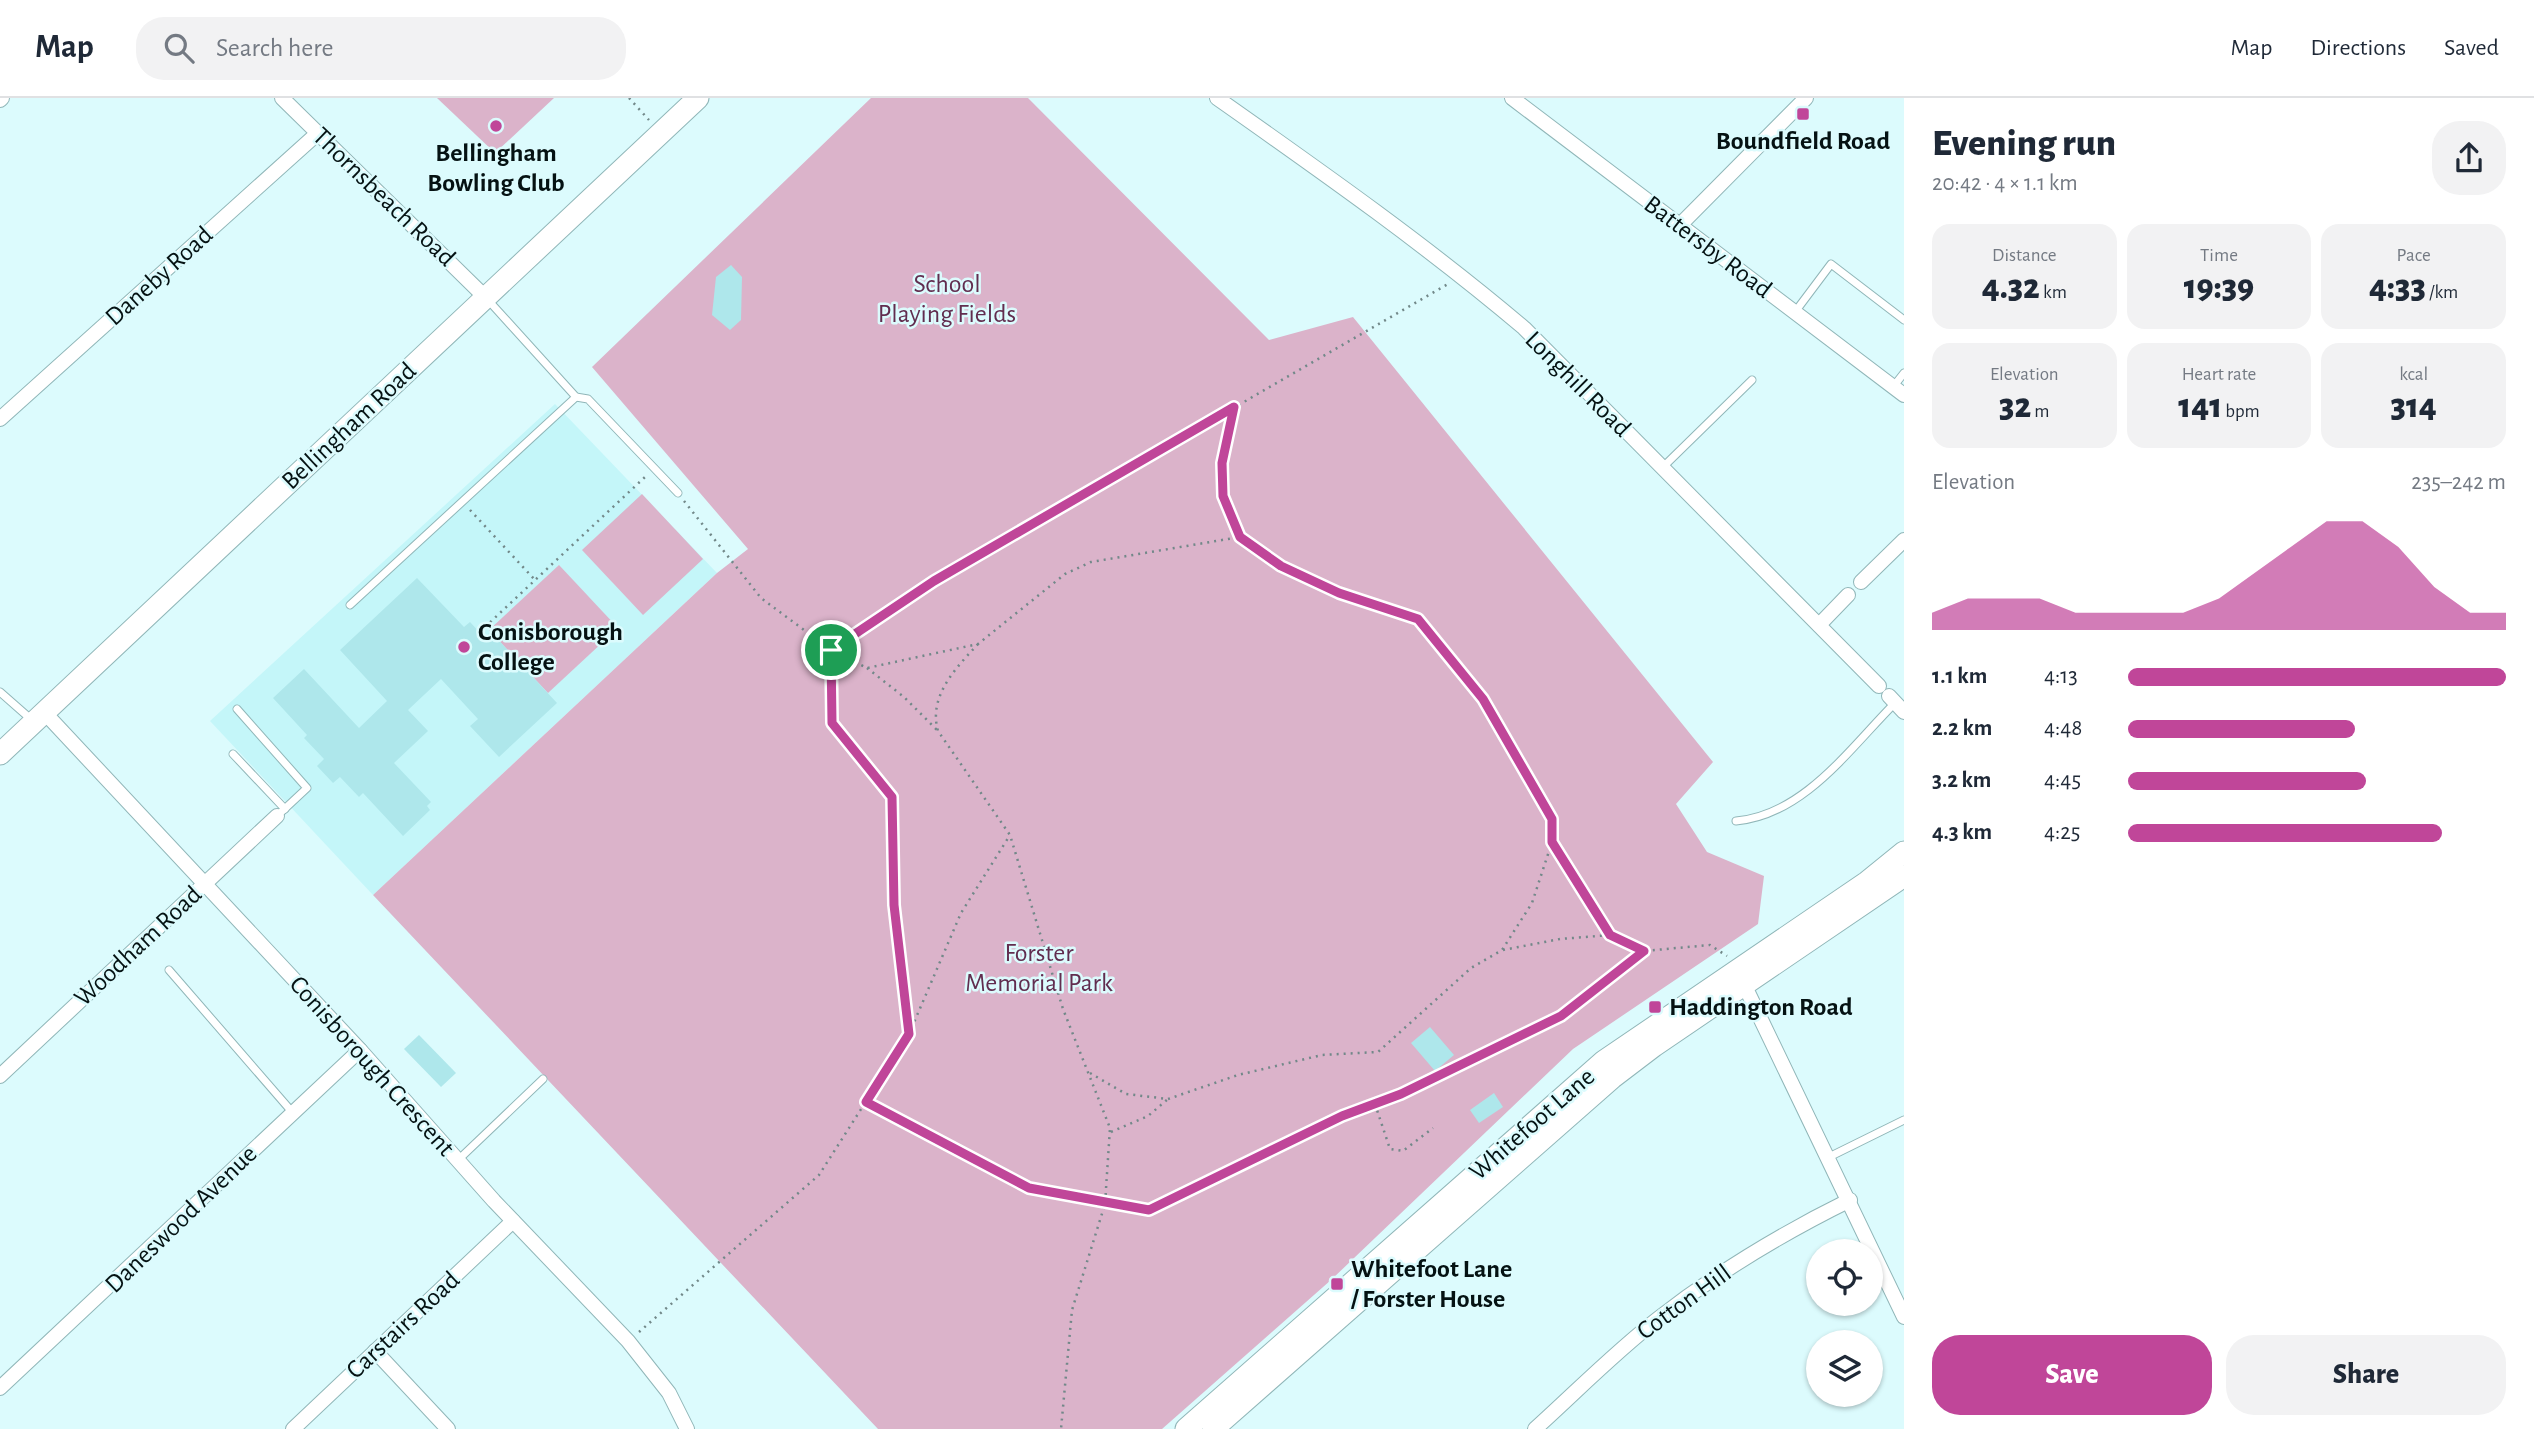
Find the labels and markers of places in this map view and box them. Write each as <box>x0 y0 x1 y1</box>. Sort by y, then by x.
marker: Boundfield Road <box>1795 106 1811 122</box>
marker: Bellingham Bowling Club <box>488 118 504 134</box>
place label: Boundfield Road <box>1716 128 1890 154</box>
place label: Bellingham Bowling Club <box>427 140 565 196</box>
place label: Conisborough College <box>478 619 623 675</box>
pin <box>801 620 861 680</box>
marker: Conisborough College <box>456 639 472 655</box>
place label: Haddington Road <box>1669 994 1853 1020</box>
marker: Haddington Road <box>1647 999 1663 1015</box>
place label: Whitefoot Lane / Forster House <box>1350 1256 1512 1312</box>
marker: Whitefoot Lane / Forster House <box>1329 1276 1345 1292</box>

